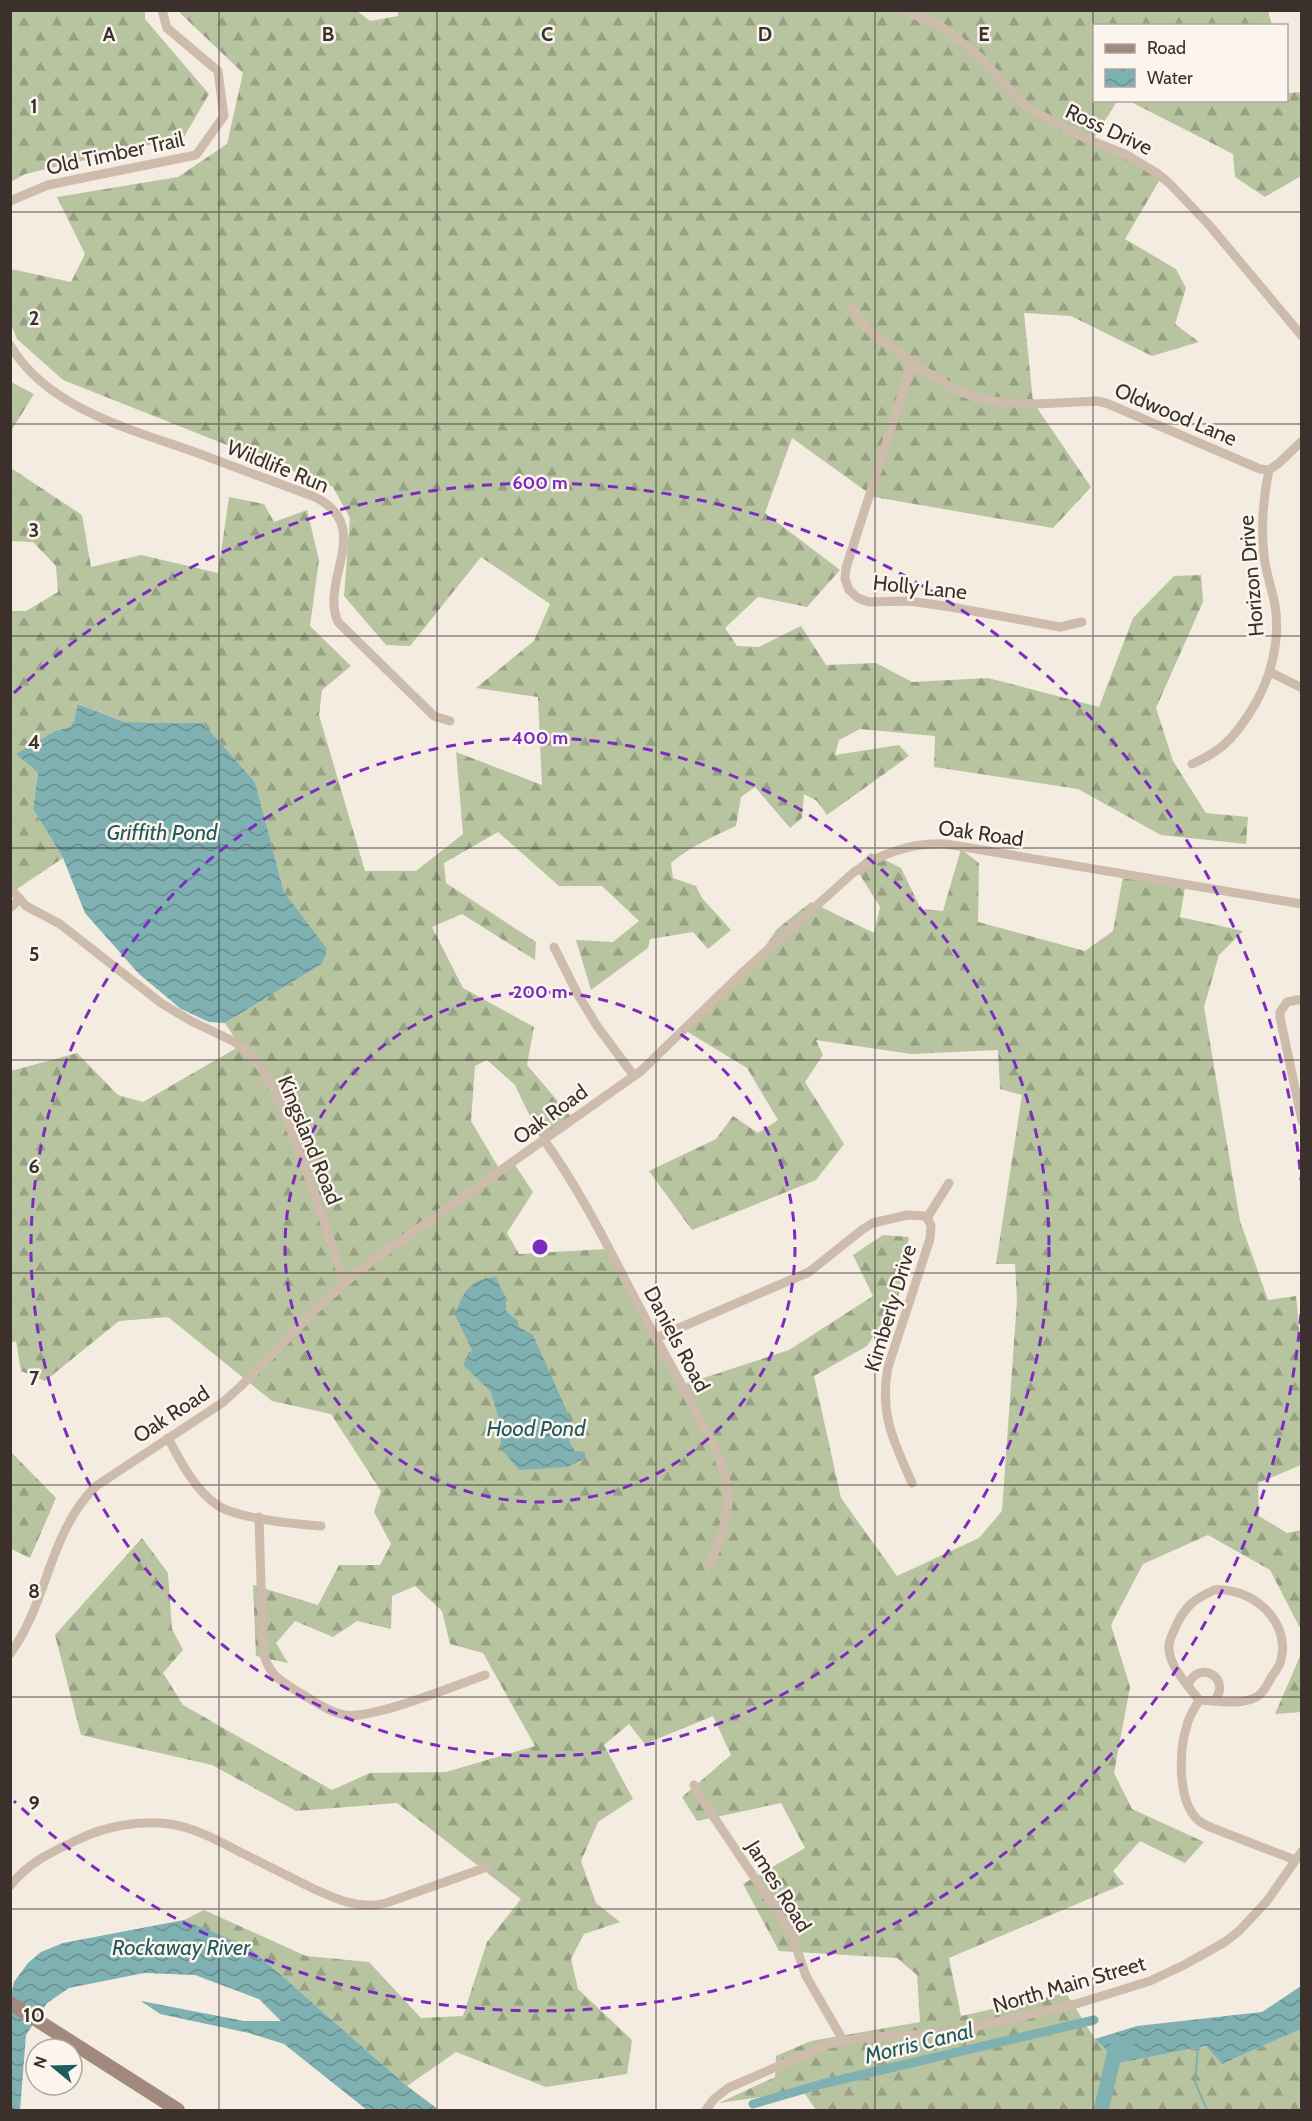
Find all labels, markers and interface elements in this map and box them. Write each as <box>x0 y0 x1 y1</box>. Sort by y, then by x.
text: A <box>103 22 116 46</box>
text: B <box>322 22 334 46</box>
text: C <box>541 22 553 46</box>
text: D <box>758 22 772 46</box>
text: E <box>978 22 990 46</box>
legend <box>1093 24 1288 102</box>
text: Road <box>1147 37 1186 59</box>
text: Water <box>1147 67 1193 89</box>
text: 1 <box>30 94 38 118</box>
street label: Ross Drive <box>1062 98 1157 160</box>
street label: Old Timber Trail <box>44 126 186 180</box>
text: 2 <box>29 306 39 330</box>
street label: Oldwood Lane <box>1111 377 1241 451</box>
street label: Wildlife Run <box>223 434 333 498</box>
text: 600 m <box>512 472 568 494</box>
street label: Horizon Drive <box>1233 514 1269 638</box>
text: 3 <box>29 518 39 542</box>
street label: Holly Lane <box>872 570 968 604</box>
text: 400 m <box>512 727 568 749</box>
text: 4 <box>28 730 40 754</box>
street label: Oak Road <box>937 815 1025 851</box>
water label: Griffith Pond <box>106 819 218 846</box>
text: 5 <box>29 942 39 966</box>
text: 200 m <box>513 981 567 1003</box>
street label: Kingsland Road <box>273 1072 347 1208</box>
street label: Oak Road <box>508 1079 592 1149</box>
text: 6 <box>28 1154 40 1178</box>
centre of rings <box>530 1237 550 1257</box>
street label: Kimberly Drive <box>859 1241 921 1375</box>
street label: Daniels Road <box>639 1282 715 1396</box>
text: 7 <box>29 1366 40 1390</box>
street label: Oak Road <box>128 1380 214 1448</box>
water label: Hood Pond <box>486 1415 586 1442</box>
text: 8 <box>28 1579 40 1603</box>
text: 9 <box>28 1791 40 1815</box>
street label: James Road <box>740 1835 817 1936</box>
water label: Rockaway River <box>112 1934 251 1961</box>
street label: North Main Street <box>990 1950 1148 2018</box>
text: 10 <box>23 2003 45 2027</box>
water label: Morris Canal <box>861 2016 977 2070</box>
north arrow <box>24 2037 84 2097</box>
text: N <box>29 2054 51 2071</box>

